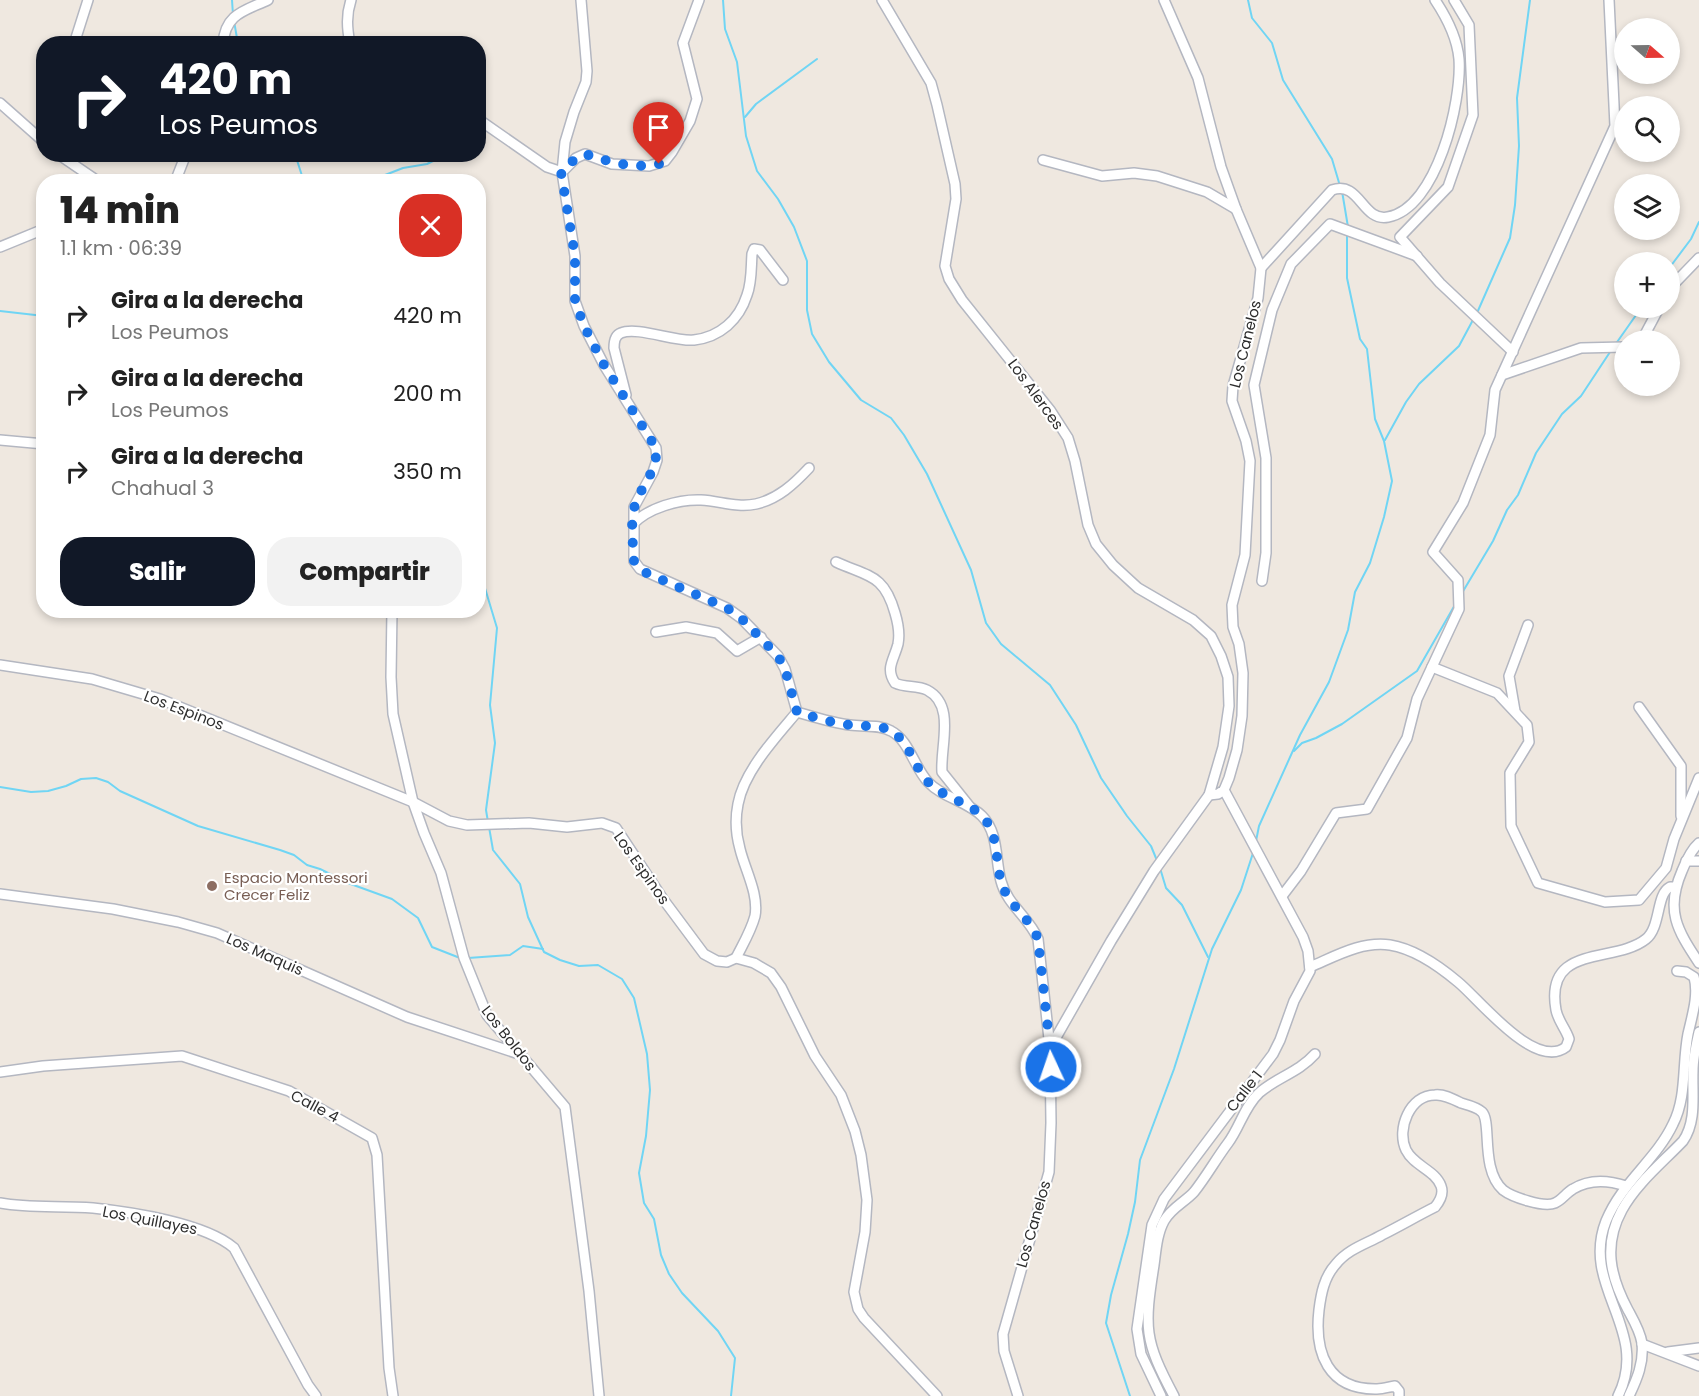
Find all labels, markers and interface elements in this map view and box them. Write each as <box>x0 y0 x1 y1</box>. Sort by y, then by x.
north arrow <box>1614 18 1680 84</box>
map controls <box>1614 18 1680 396</box>
text: 420 m <box>159 50 292 109</box>
icon: right <box>60 60 138 138</box>
button: search <box>1614 96 1680 162</box>
pin <box>633 102 684 164</box>
text: Los Peumos <box>159 106 318 143</box>
icon: arrive <box>642 111 675 144</box>
button: layers <box>1614 174 1680 240</box>
text: 14 min <box>60 185 180 236</box>
button: close <box>399 194 462 257</box>
text: 1.1 km · 06:39 <box>60 234 182 262</box>
button: + <box>1614 252 1680 318</box>
text: Gira a la derecha <box>111 285 304 316</box>
street label: Los Canelos <box>1224 298 1266 390</box>
icon: right <box>60 299 93 332</box>
text: 420 m <box>393 300 462 331</box>
text: Los Peumos <box>111 318 229 346</box>
button: − <box>1614 330 1680 396</box>
street label: Los Alerces <box>1003 354 1069 434</box>
text: Gira a la derecha <box>111 363 304 394</box>
icon: right <box>60 377 93 410</box>
text: 200 m <box>393 378 462 409</box>
text: Los Peumos <box>111 396 229 424</box>
text: Gira a la derecha <box>111 441 304 472</box>
icon: right <box>60 455 93 488</box>
text: 350 m <box>393 456 462 487</box>
text: Chahual 3 <box>111 474 214 502</box>
button: Salir <box>60 537 255 606</box>
button: Compartir <box>267 537 462 606</box>
street label: Los Espinos <box>141 685 227 735</box>
street label: Los Espinos <box>609 827 675 909</box>
place label: Espacio Montessori Crecer Feliz <box>224 867 368 905</box>
marker: Espacio Montessori Crecer Feliz <box>205 879 219 893</box>
street label: Los Maquis <box>223 928 307 980</box>
street label: Los Boldos <box>477 1001 541 1075</box>
position arrow <box>1019 1035 1083 1099</box>
street label: Calle 1 <box>1221 1066 1267 1116</box>
street label: Calle 4 <box>287 1085 343 1127</box>
street label: Los Canelos <box>1011 1178 1055 1270</box>
street label: Los Quillayes <box>101 1201 199 1240</box>

